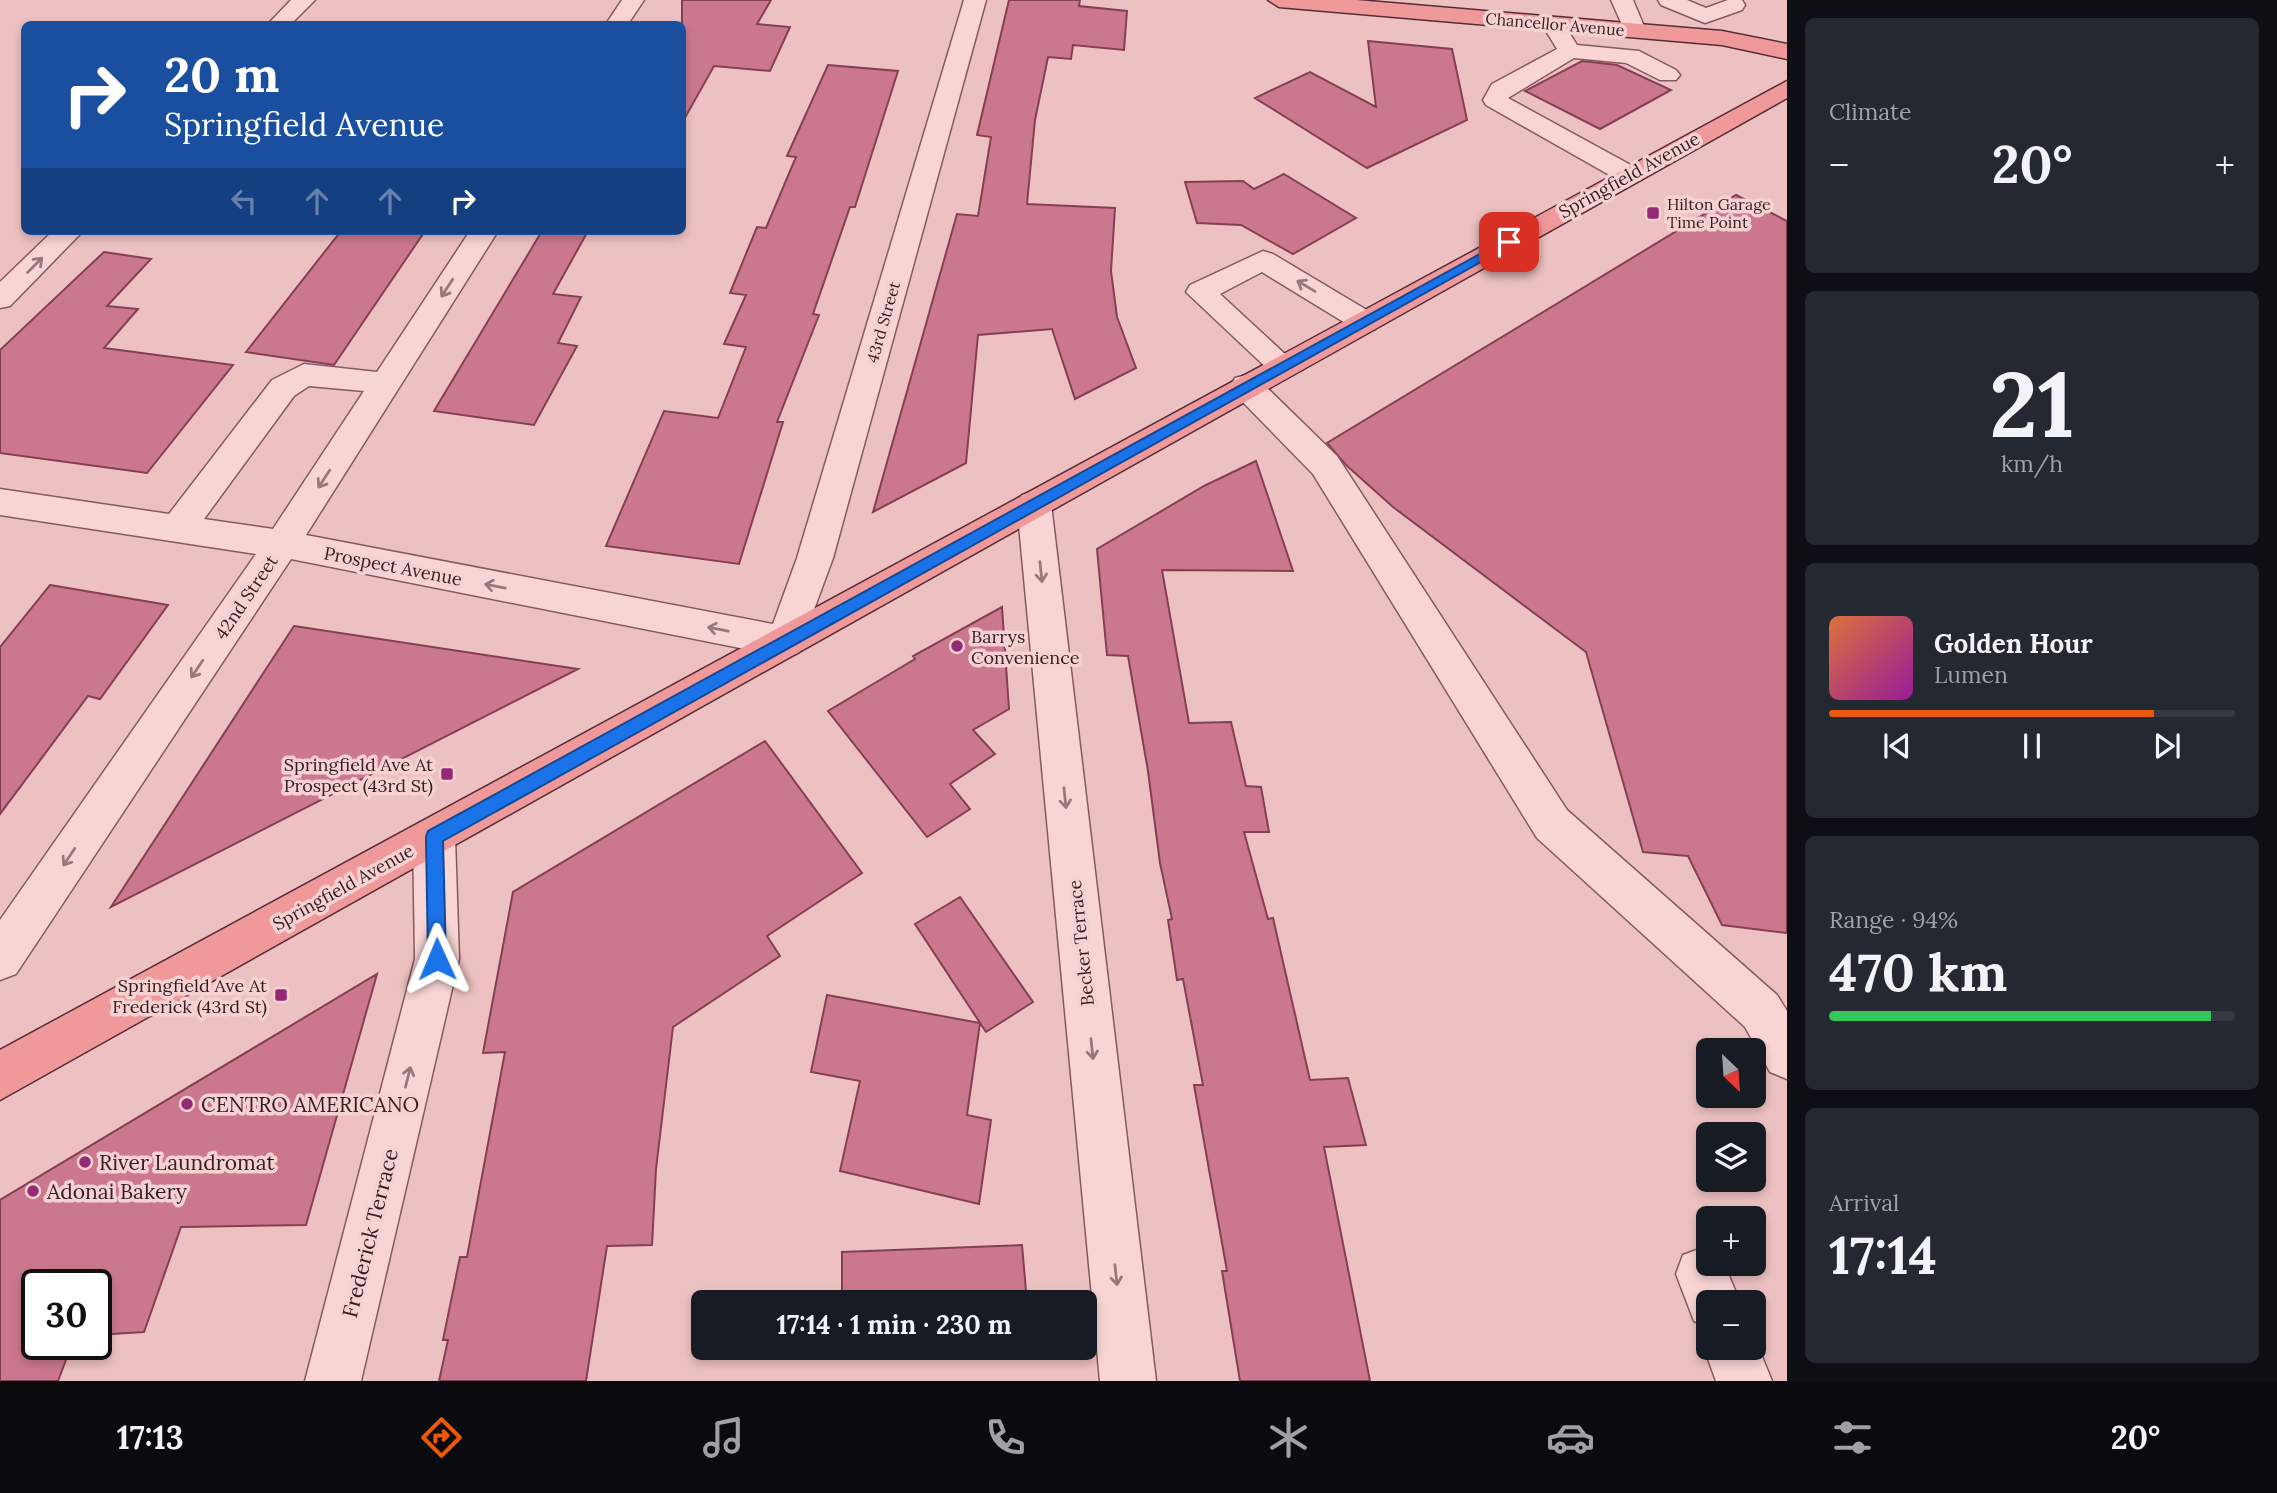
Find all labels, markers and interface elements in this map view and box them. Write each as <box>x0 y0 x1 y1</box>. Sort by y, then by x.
street label: Chancellor Avenue <box>1485 8 1626 40</box>
text: 20 m <box>164 43 279 105</box>
icon: right <box>49 49 140 140</box>
text: Climate <box>1829 97 1911 126</box>
text: Springfield Avenue <box>164 104 444 145</box>
street label: Springfield Avenue <box>1554 127 1704 223</box>
text: 20° <box>1992 131 2072 197</box>
text: − <box>1829 141 1849 189</box>
text: + <box>2215 141 2235 189</box>
icon: left <box>225 182 263 220</box>
icon: ahead <box>298 182 336 220</box>
icon: ahead <box>371 182 409 220</box>
icon: right <box>444 182 482 220</box>
place label: Hilton Garage Time Point <box>1667 194 1771 232</box>
marker: Hilton Garage Time Point <box>1645 205 1661 221</box>
pin <box>1479 212 1539 272</box>
icon: arrive <box>1490 223 1528 261</box>
one-way arrow <box>26 257 43 274</box>
one-way arrow <box>440 278 454 298</box>
street label: 43rd Street <box>862 278 904 365</box>
one-way arrow <box>1297 279 1317 293</box>
text: 21 <box>1989 345 2075 462</box>
text: km/h <box>2001 449 2063 478</box>
one-way arrow <box>316 469 330 489</box>
street label: Prospect Avenue <box>322 541 464 591</box>
street label: 42nd Street <box>209 550 283 644</box>
one-way arrow <box>1035 560 1048 583</box>
one-way arrow <box>484 579 507 592</box>
one-way arrow <box>707 622 730 636</box>
place label: Barrys Convenience <box>971 625 1080 669</box>
text: Golden Hour <box>1934 627 2093 660</box>
marker: Barrys Convenience <box>949 638 965 654</box>
one-way arrow <box>190 658 204 678</box>
text: Lumen <box>1934 660 2008 689</box>
icon: previous <box>1878 727 1916 765</box>
icon: pause <box>2013 727 2051 765</box>
icon: next <box>2148 727 2186 765</box>
place label: Springfield Ave At Prospect (43rd St) <box>284 753 433 797</box>
marker: Springfield Ave At Prospect (43rd St) <box>439 766 455 782</box>
one-way arrow <box>1059 787 1072 809</box>
street label: Springfield Avenue <box>268 839 418 935</box>
one-way arrow <box>62 846 76 866</box>
street label: Becker Terrace <box>1063 879 1099 1007</box>
text: Range · 94% <box>1829 905 1958 934</box>
position arrow <box>400 922 474 996</box>
text: 470 km <box>1829 939 2007 1005</box>
place label: Springfield Ave At Frederick (43rd St) <box>112 974 267 1018</box>
marker: Springfield Ave At Frederick (43rd St) <box>273 987 289 1003</box>
one-way arrow <box>1086 1037 1099 1060</box>
north arrow <box>1696 1038 1766 1108</box>
map controls <box>1696 1038 1766 1360</box>
one-way arrow <box>402 1066 415 1089</box>
place label: CENTRO AMERICANO <box>201 1091 419 1118</box>
marker: CENTRO AMERICANO <box>179 1096 195 1112</box>
button: layers <box>1696 1122 1766 1192</box>
street label: Frederick Terrace <box>336 1146 404 1320</box>
place label: River Laundromat <box>99 1149 275 1176</box>
marker: River Laundromat <box>77 1154 93 1170</box>
place label: Adonai Bakery <box>46 1178 187 1205</box>
marker: Adonai Bakery <box>25 1183 41 1199</box>
text: Arrival <box>1829 1188 1899 1217</box>
button: + <box>1696 1206 1766 1276</box>
text: 17:14 <box>1829 1222 1937 1288</box>
one-way arrow <box>1110 1263 1123 1286</box>
speed limit sign: 30 <box>21 1269 112 1360</box>
button: − <box>1696 1290 1766 1360</box>
text: 17:14 · 1 min · 230 m <box>776 1308 1012 1341</box>
icon: directions <box>417 1413 466 1462</box>
icon: music <box>699 1413 748 1462</box>
icon: phone <box>981 1413 1030 1462</box>
icon: climate <box>1264 1413 1313 1462</box>
icon: car <box>1546 1413 1595 1462</box>
icon: filters <box>1828 1413 1877 1462</box>
text: 17:13 <box>117 1417 184 1458</box>
text: 20° <box>2111 1417 2160 1458</box>

